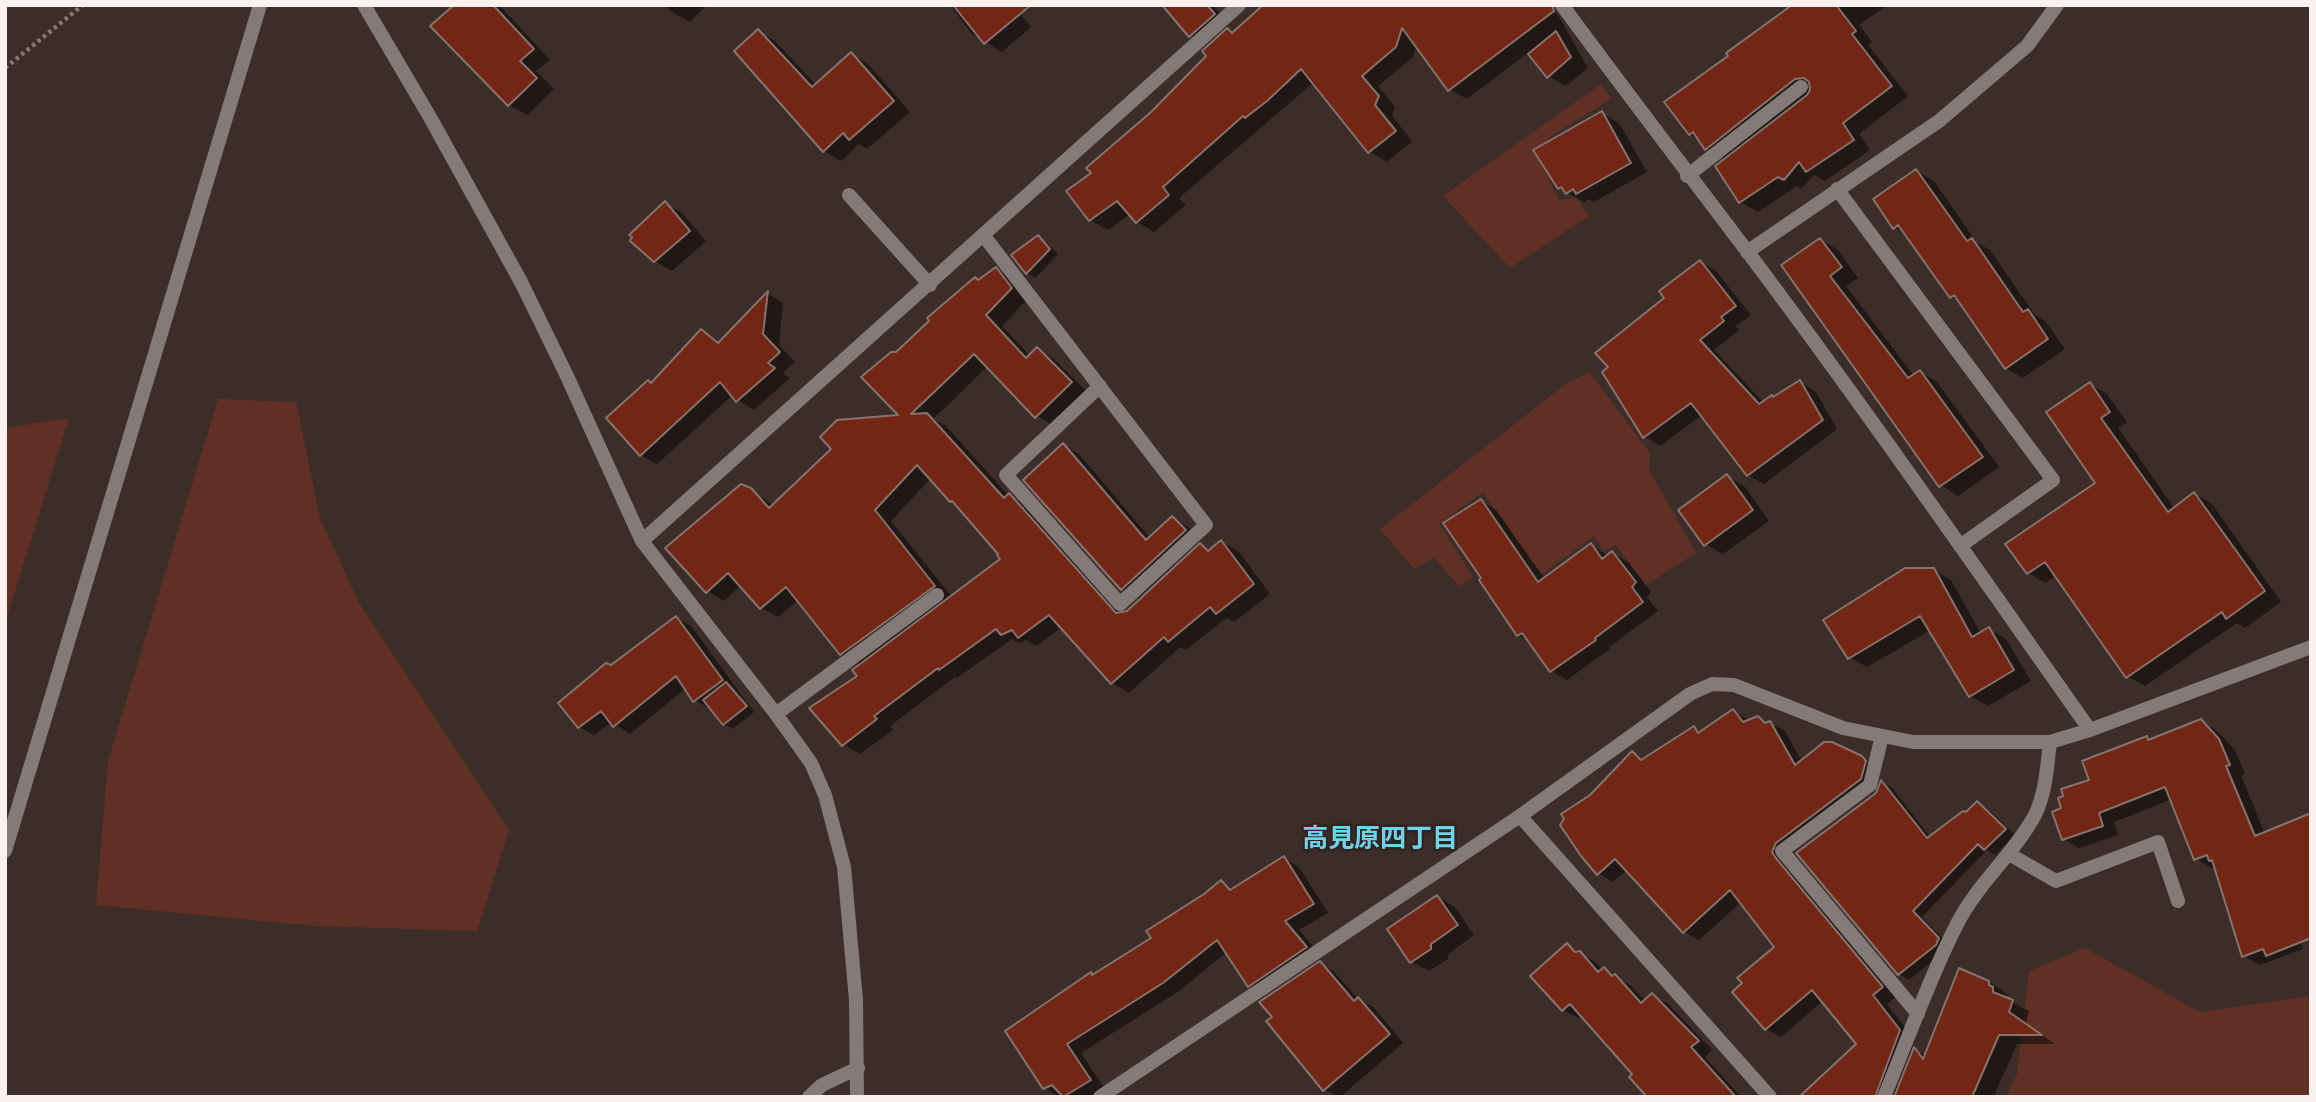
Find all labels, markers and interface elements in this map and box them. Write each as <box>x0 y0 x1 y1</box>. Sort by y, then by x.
district label: 高見原四丁目 <box>1302 824 1458 856</box>

